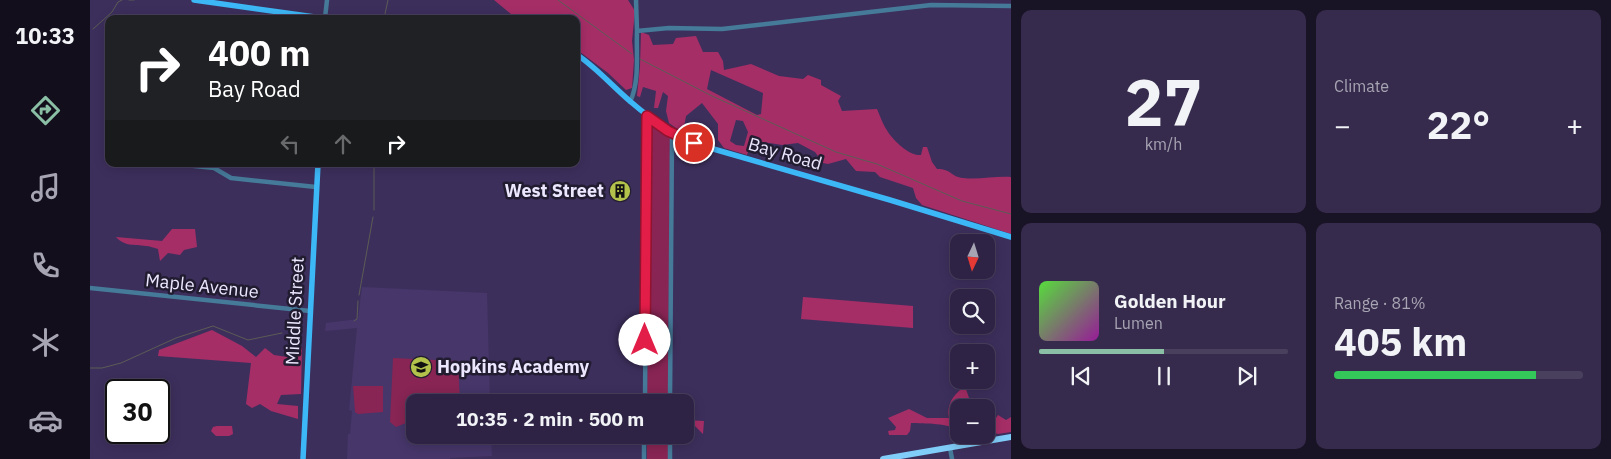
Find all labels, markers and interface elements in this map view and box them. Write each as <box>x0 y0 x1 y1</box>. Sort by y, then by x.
text: 10:33 <box>15 21 75 50</box>
text: 400 m <box>208 30 311 76</box>
icon: right <box>125 35 190 100</box>
text: 27 <box>1124 59 1203 144</box>
text: Bay Road <box>208 74 301 103</box>
text: Climate <box>1334 76 1389 96</box>
icon: directions <box>28 93 63 128</box>
text: 22° <box>1427 100 1490 149</box>
text: − <box>1334 107 1351 144</box>
text: + <box>1566 107 1583 144</box>
pin <box>673 122 715 164</box>
icon: arrive <box>680 129 708 157</box>
icon: left <box>276 130 304 158</box>
icon: ahead <box>329 130 357 158</box>
icon: right <box>382 130 410 158</box>
street label: Bay Road <box>745 132 825 175</box>
text: km/h <box>1145 134 1182 154</box>
icon: music <box>28 170 63 205</box>
place label: West Street <box>504 179 604 202</box>
building icon: West Street <box>608 179 632 203</box>
north arrow <box>950 234 995 279</box>
map controls <box>950 234 995 444</box>
icon: phone <box>28 248 63 283</box>
street label: Middle Street <box>280 256 309 366</box>
street label: Maple Avenue <box>144 268 260 303</box>
button: search <box>950 289 995 334</box>
text: Golden Hour <box>1114 289 1226 313</box>
text: Range · 81% <box>1334 293 1426 313</box>
position arrow <box>618 313 670 365</box>
text: Lumen <box>1114 313 1163 333</box>
text: 405 km <box>1334 317 1467 366</box>
icon: climate <box>28 325 63 360</box>
button: + <box>950 344 995 389</box>
school or university icon: Hopkins Academy <box>409 355 433 379</box>
place label: Hopkins Academy <box>437 355 590 378</box>
icon: previous <box>1067 362 1095 390</box>
icon: pause <box>1150 362 1178 390</box>
icon: next <box>1233 362 1261 390</box>
speed limit sign: 30 <box>105 379 170 444</box>
button: − <box>950 399 995 444</box>
icon: car <box>28 403 63 438</box>
text: 10:35 · 2 min · 500 m <box>456 407 644 431</box>

